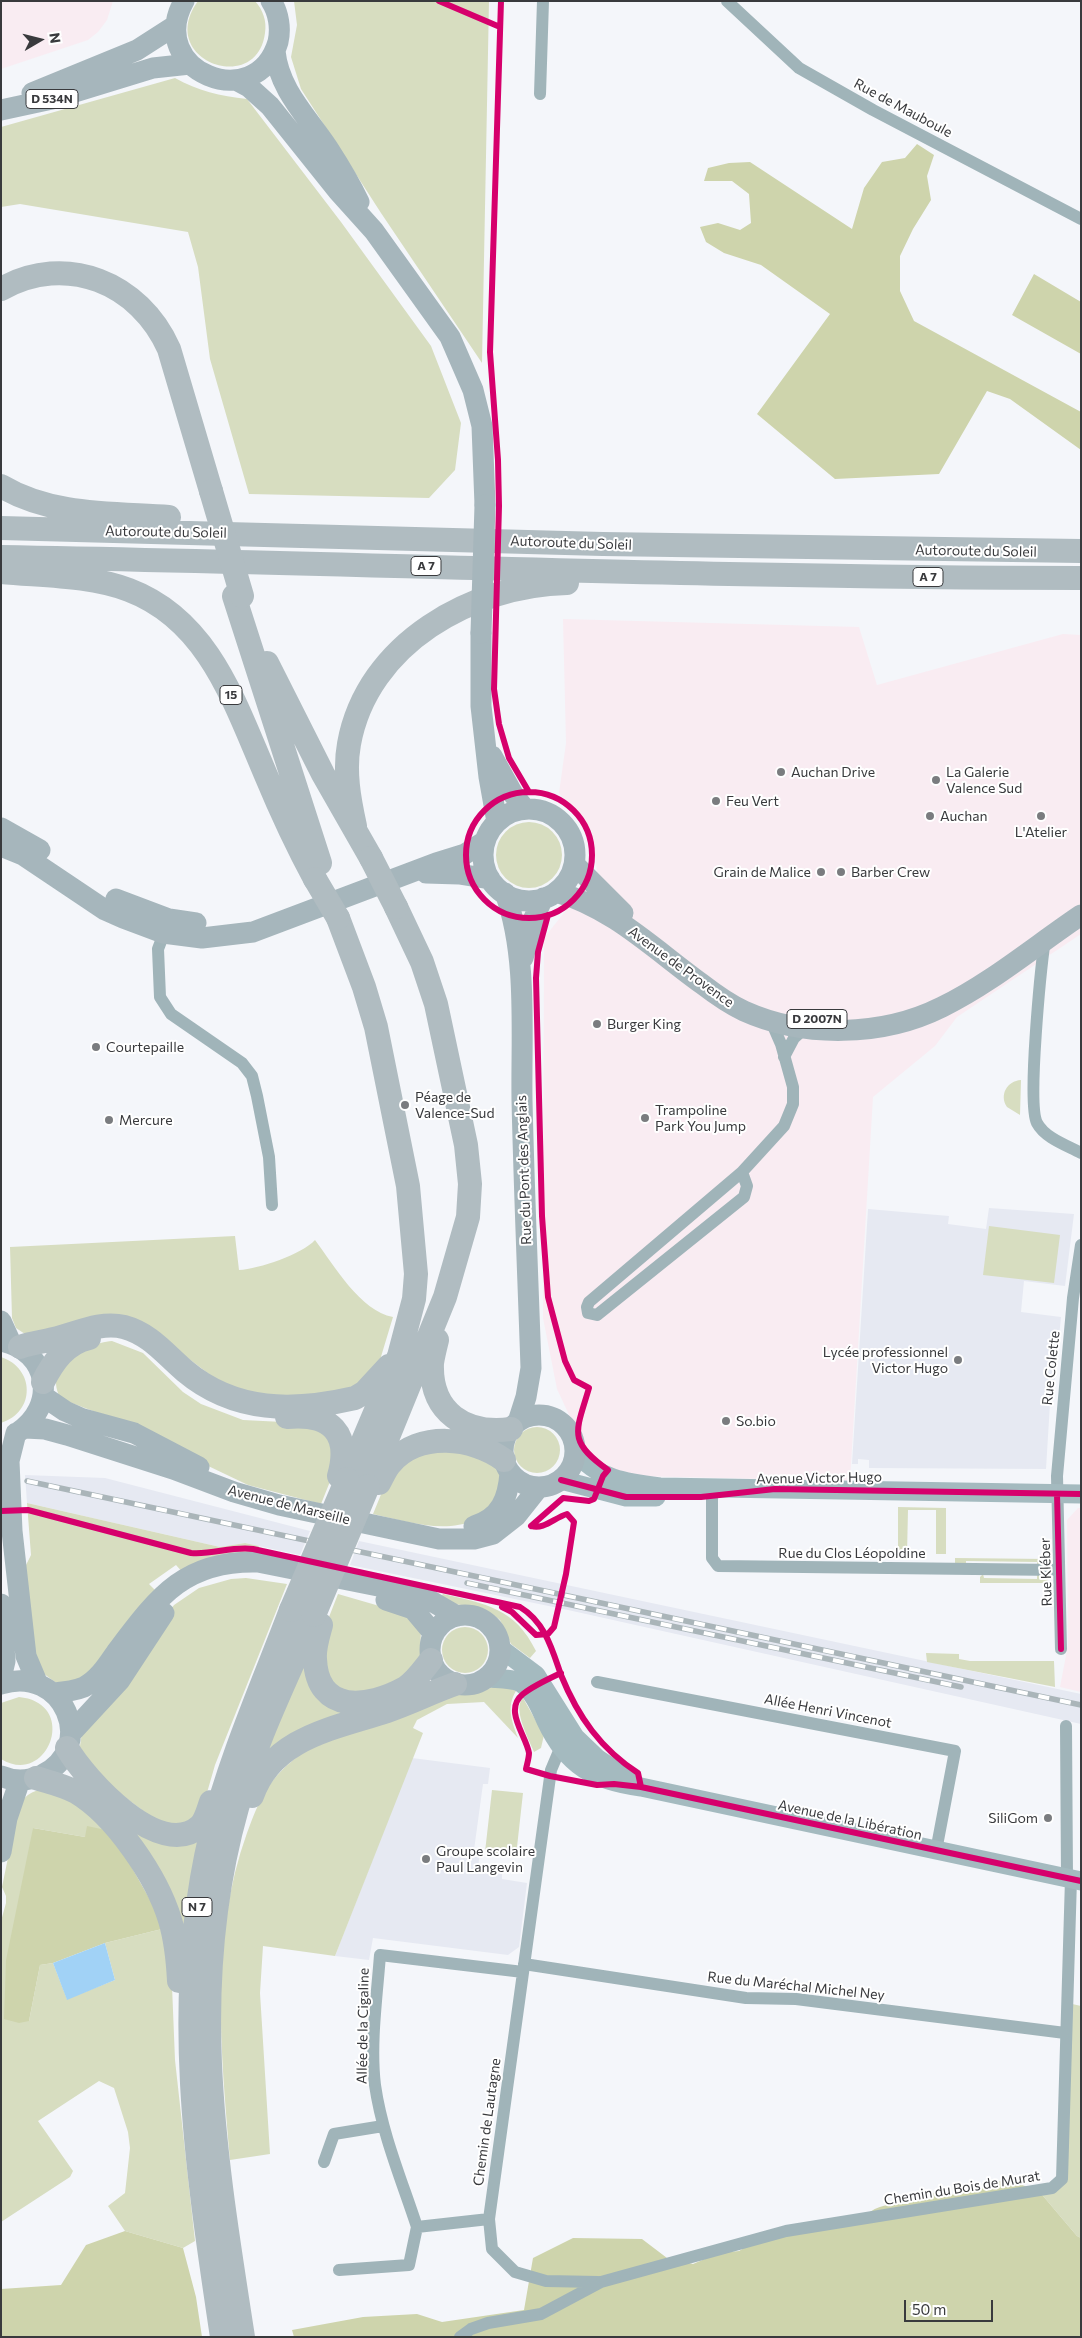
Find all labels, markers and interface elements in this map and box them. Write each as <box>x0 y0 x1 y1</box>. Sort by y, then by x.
north arrow <box>15 15 65 65</box>
text: N <box>46 31 64 44</box>
street label: Rue de Mauboule <box>851 75 955 141</box>
road number: D 534N <box>26 90 78 108</box>
street label: Autoroute du Soleil <box>105 523 227 541</box>
street label: Autoroute du Soleil <box>510 532 632 554</box>
street label: Autoroute du Soleil <box>915 542 1037 560</box>
road number: A 7 <box>411 556 441 576</box>
road number: A 7 <box>913 568 943 586</box>
road number: 15 <box>220 686 242 704</box>
place label: Auchan Drive <box>791 764 875 780</box>
place label: La Galerie Valence Sud <box>946 764 1022 796</box>
marker: Auchan Drive <box>775 766 787 778</box>
marker: La Galerie Valence Sud <box>930 774 942 786</box>
place label: Feu Vert <box>726 793 779 809</box>
marker: Feu Vert <box>710 795 722 807</box>
place label: Auchan <box>940 808 988 824</box>
marker: Auchan <box>924 810 936 822</box>
marker: L'Atelier <box>1035 810 1047 822</box>
place label: L'Atelier <box>1015 824 1067 840</box>
place label: Grain de Malice <box>713 864 811 880</box>
place label: Barber Crew <box>851 864 930 880</box>
marker: Grain de Malice <box>815 866 827 878</box>
marker: Barber Crew <box>835 866 847 878</box>
street label: Avenue de Provence <box>625 923 737 1011</box>
road number: D 2007N <box>787 1010 847 1028</box>
place label: Burger King <box>607 1016 681 1032</box>
marker: Burger King <box>591 1018 603 1030</box>
place label: Courtepaille <box>106 1039 184 1055</box>
marker: Courtepaille <box>90 1041 102 1053</box>
place label: Péage de Valence-Sud <box>415 1089 494 1122</box>
street label: Rue du Pont des Anglais <box>513 1095 535 1245</box>
marker: Péage de Valence-Sud <box>399 1099 411 1111</box>
place label: Trampoline Park You Jump <box>655 1102 746 1134</box>
place label: Mercure <box>119 1112 173 1128</box>
marker: Trampoline Park You Jump <box>639 1112 651 1124</box>
marker: Mercure <box>103 1114 115 1126</box>
street label: Rue Colette <box>1039 1330 1063 1406</box>
place label: Lycée professionnel Victor Hugo <box>823 1344 948 1376</box>
marker: Lycée professionnel Victor Hugo <box>952 1354 964 1366</box>
place label: So.bio <box>736 1413 776 1429</box>
marker: So.bio <box>720 1415 732 1427</box>
street label: Avenue Victor Hugo <box>756 1469 882 1487</box>
street label: Avenue de Marseille <box>226 1482 352 1528</box>
street label: Rue Kléber <box>1036 1537 1056 1607</box>
street label: Rue du Clos Léopoldine <box>778 1545 926 1561</box>
street label: Allée Henri Vincenot <box>763 1690 893 1732</box>
street label: Avenue de la Libération <box>776 1797 924 1843</box>
place label: SiliGom <box>988 1810 1038 1826</box>
marker: SiliGom <box>1042 1812 1054 1824</box>
place label: Groupe scolaire Paul Langevin <box>436 1843 535 1875</box>
marker: Groupe scolaire Paul Langevin <box>420 1853 432 1865</box>
road number: N 7 <box>182 1898 212 1916</box>
street label: Allée de la Cigaline <box>354 1968 372 2084</box>
street label: Rue du Maréchal Michel Ney <box>707 1968 885 2004</box>
street label: Chemin de Lautagne <box>470 2057 504 2187</box>
street label: Chemin du Bois de Murat <box>883 2167 1041 2209</box>
scale bar <box>907 2290 996 2322</box>
text: 50 m <box>912 2300 946 2318</box>

